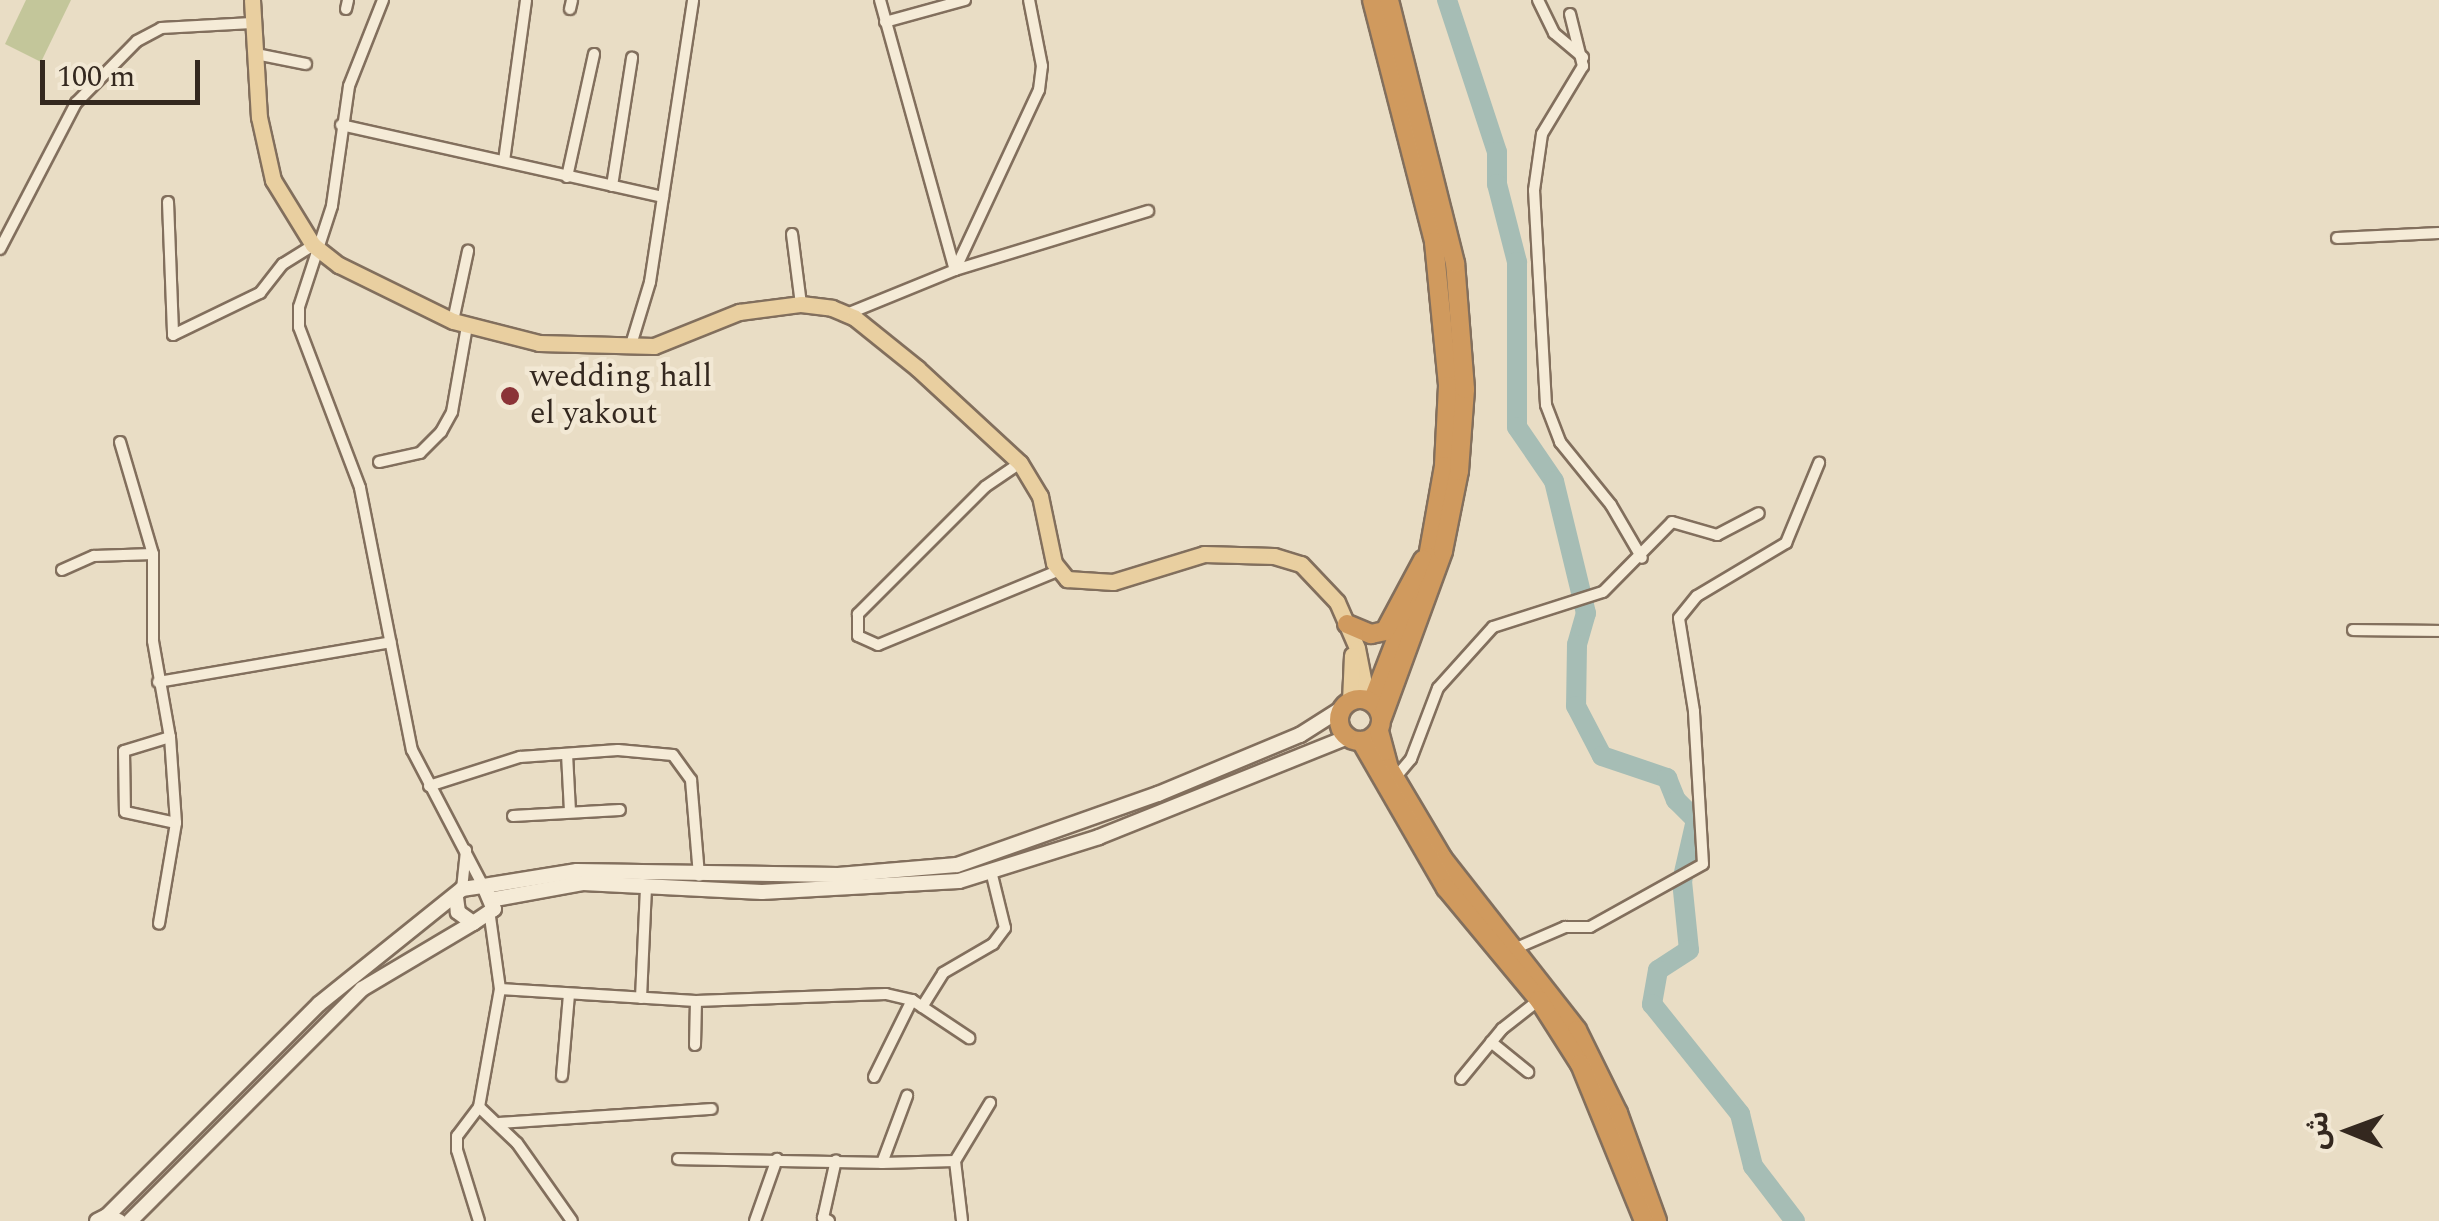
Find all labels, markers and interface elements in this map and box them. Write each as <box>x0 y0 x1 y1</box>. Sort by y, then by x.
scale bar <box>45 40 205 102</box>
text: 100 m <box>57 54 135 100</box>
place label: wedding hall el yakout <box>530 359 712 434</box>
marker: wedding hall el yakout <box>499 385 521 407</box>
north arrow <box>2299 1081 2399 1181</box>
text: ش <box>2297 1111 2340 1150</box>

